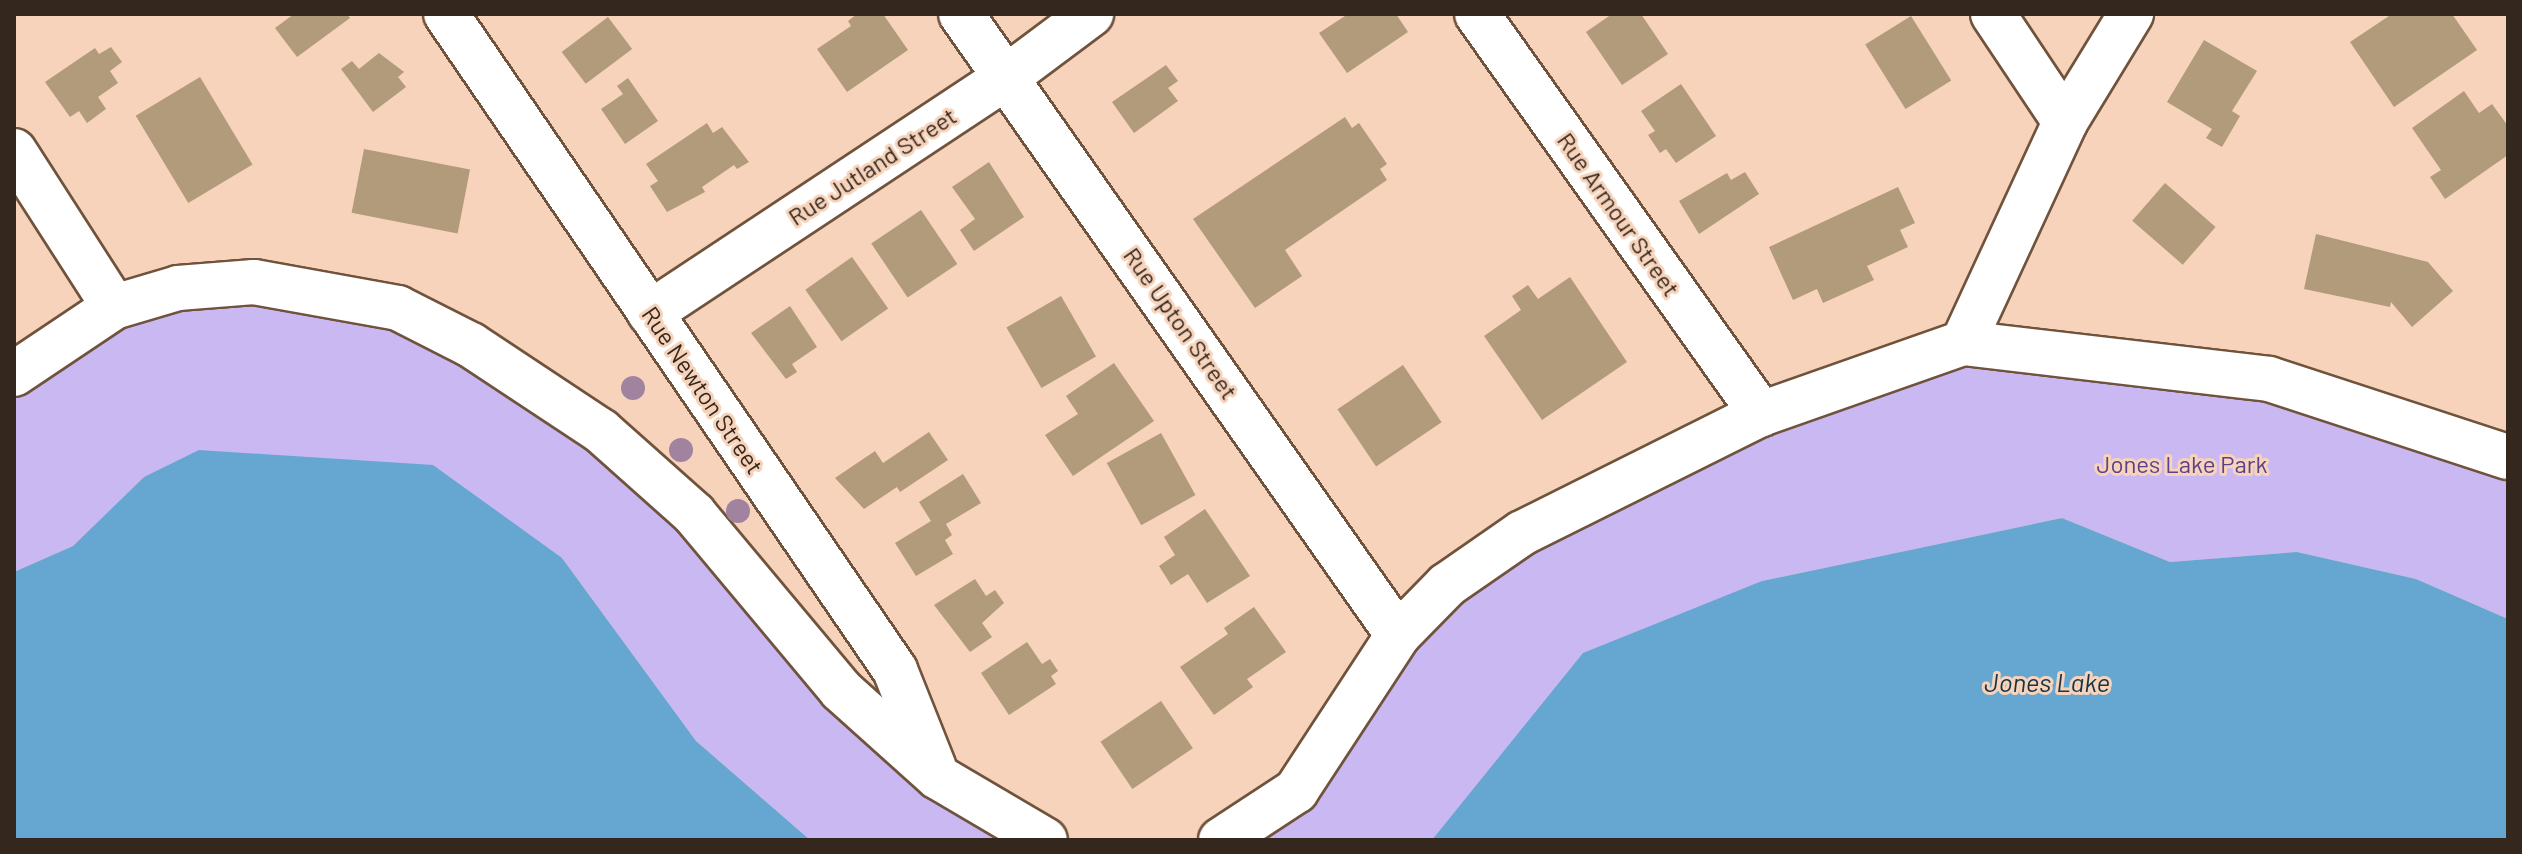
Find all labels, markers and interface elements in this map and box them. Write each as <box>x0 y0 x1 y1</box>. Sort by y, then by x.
street label: Rue Jutland Street <box>783 101 961 231</box>
street label: Rue Armour Street <box>1552 127 1686 301</box>
street label: Rue Upton Street <box>1118 242 1244 404</box>
street label: Rue Newton Street <box>636 301 770 479</box>
park label: Jones Lake Park <box>2097 450 2267 478</box>
water label: Jones Lake <box>1984 666 2110 698</box>

